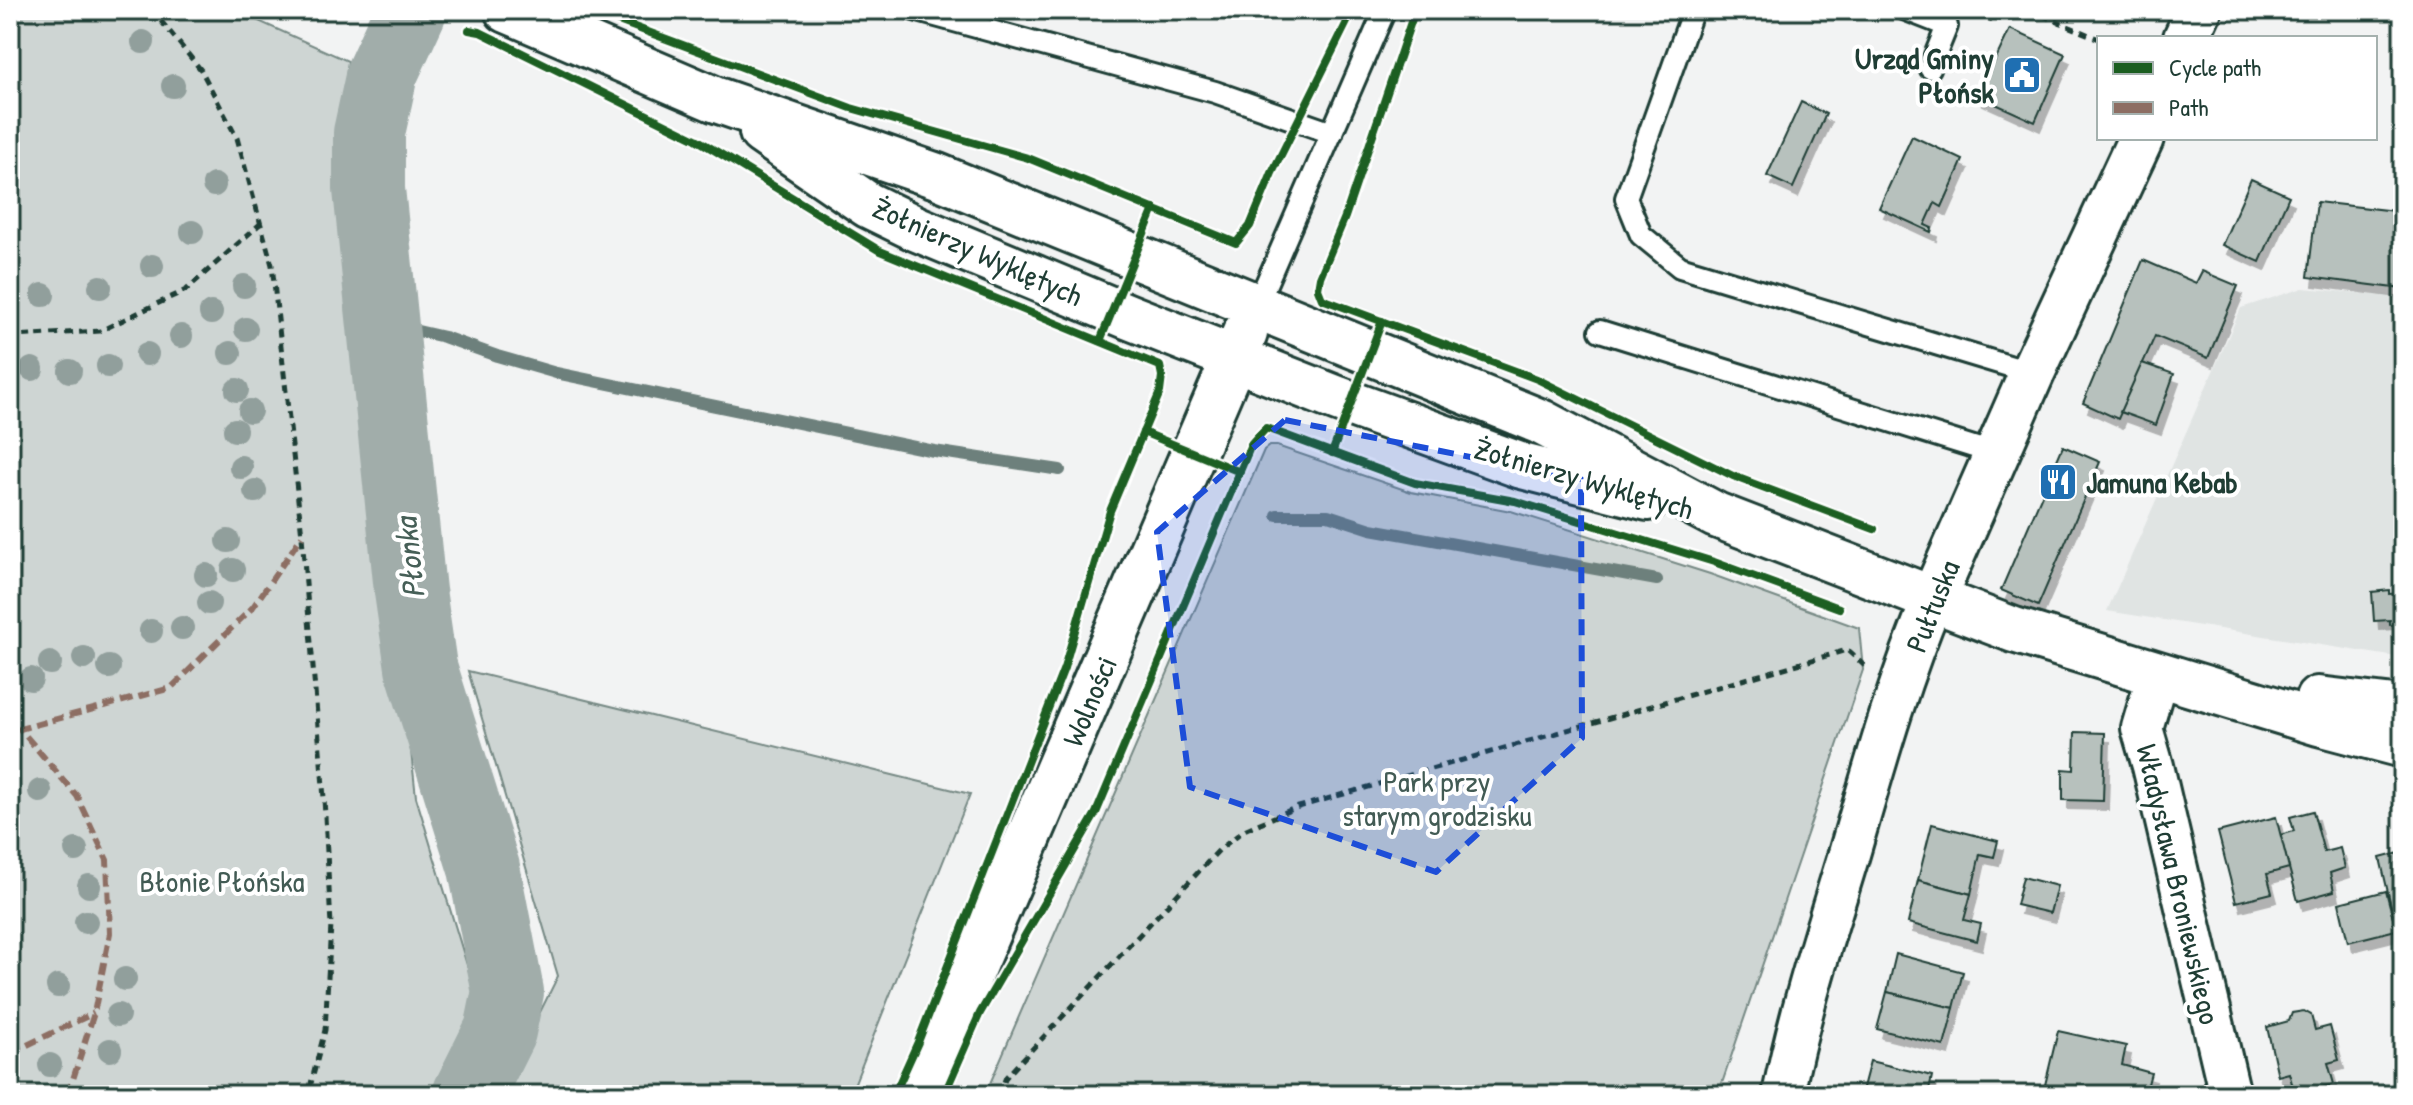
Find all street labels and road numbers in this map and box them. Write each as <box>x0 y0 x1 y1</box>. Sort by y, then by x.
street label: Żołnierzy Wyklętych <box>867 187 1089 315</box>
street label: Żołnierzy Wyklętych <box>1470 428 1698 528</box>
street label: Pułtuska <box>1895 554 1969 658</box>
street label: Wolności <box>1052 650 1126 752</box>
street label: Władysława Broniewskiego <box>2127 740 2231 1028</box>

